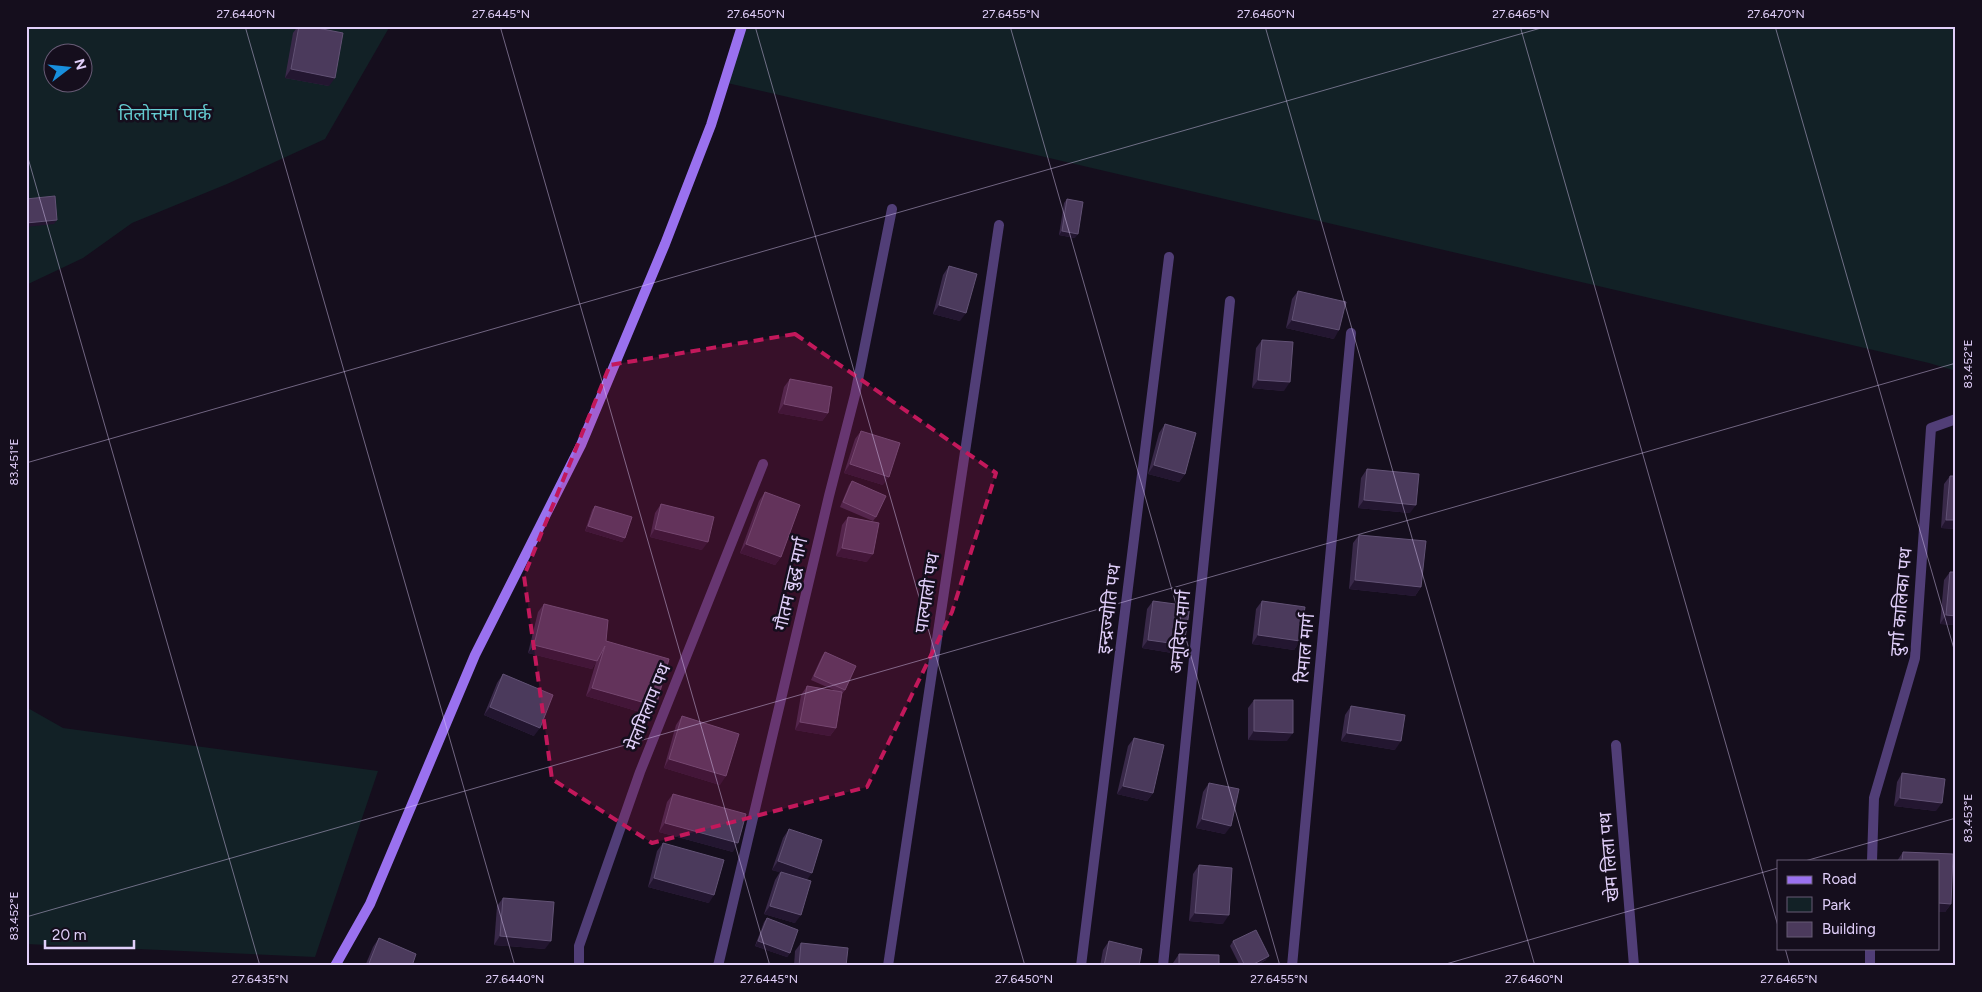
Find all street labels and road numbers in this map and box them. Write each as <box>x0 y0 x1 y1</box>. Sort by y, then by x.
street label: गौतम बुद्ध मार्ग <box>770 534 814 633</box>
street label: दुर्गा कालिका पथ <box>1885 546 1918 657</box>
street label: पाल्पाली पथ <box>910 551 944 634</box>
street label: इन्द्रज्योति पथ <box>1093 562 1125 655</box>
street label: अनूदिप्त मार्ग <box>1165 588 1196 675</box>
street label: रिमाल मार्ग <box>1291 611 1319 684</box>
street label: मेलमिलाप पथ <box>621 660 676 754</box>
street label: खेम लिला पथ <box>1594 811 1624 903</box>

